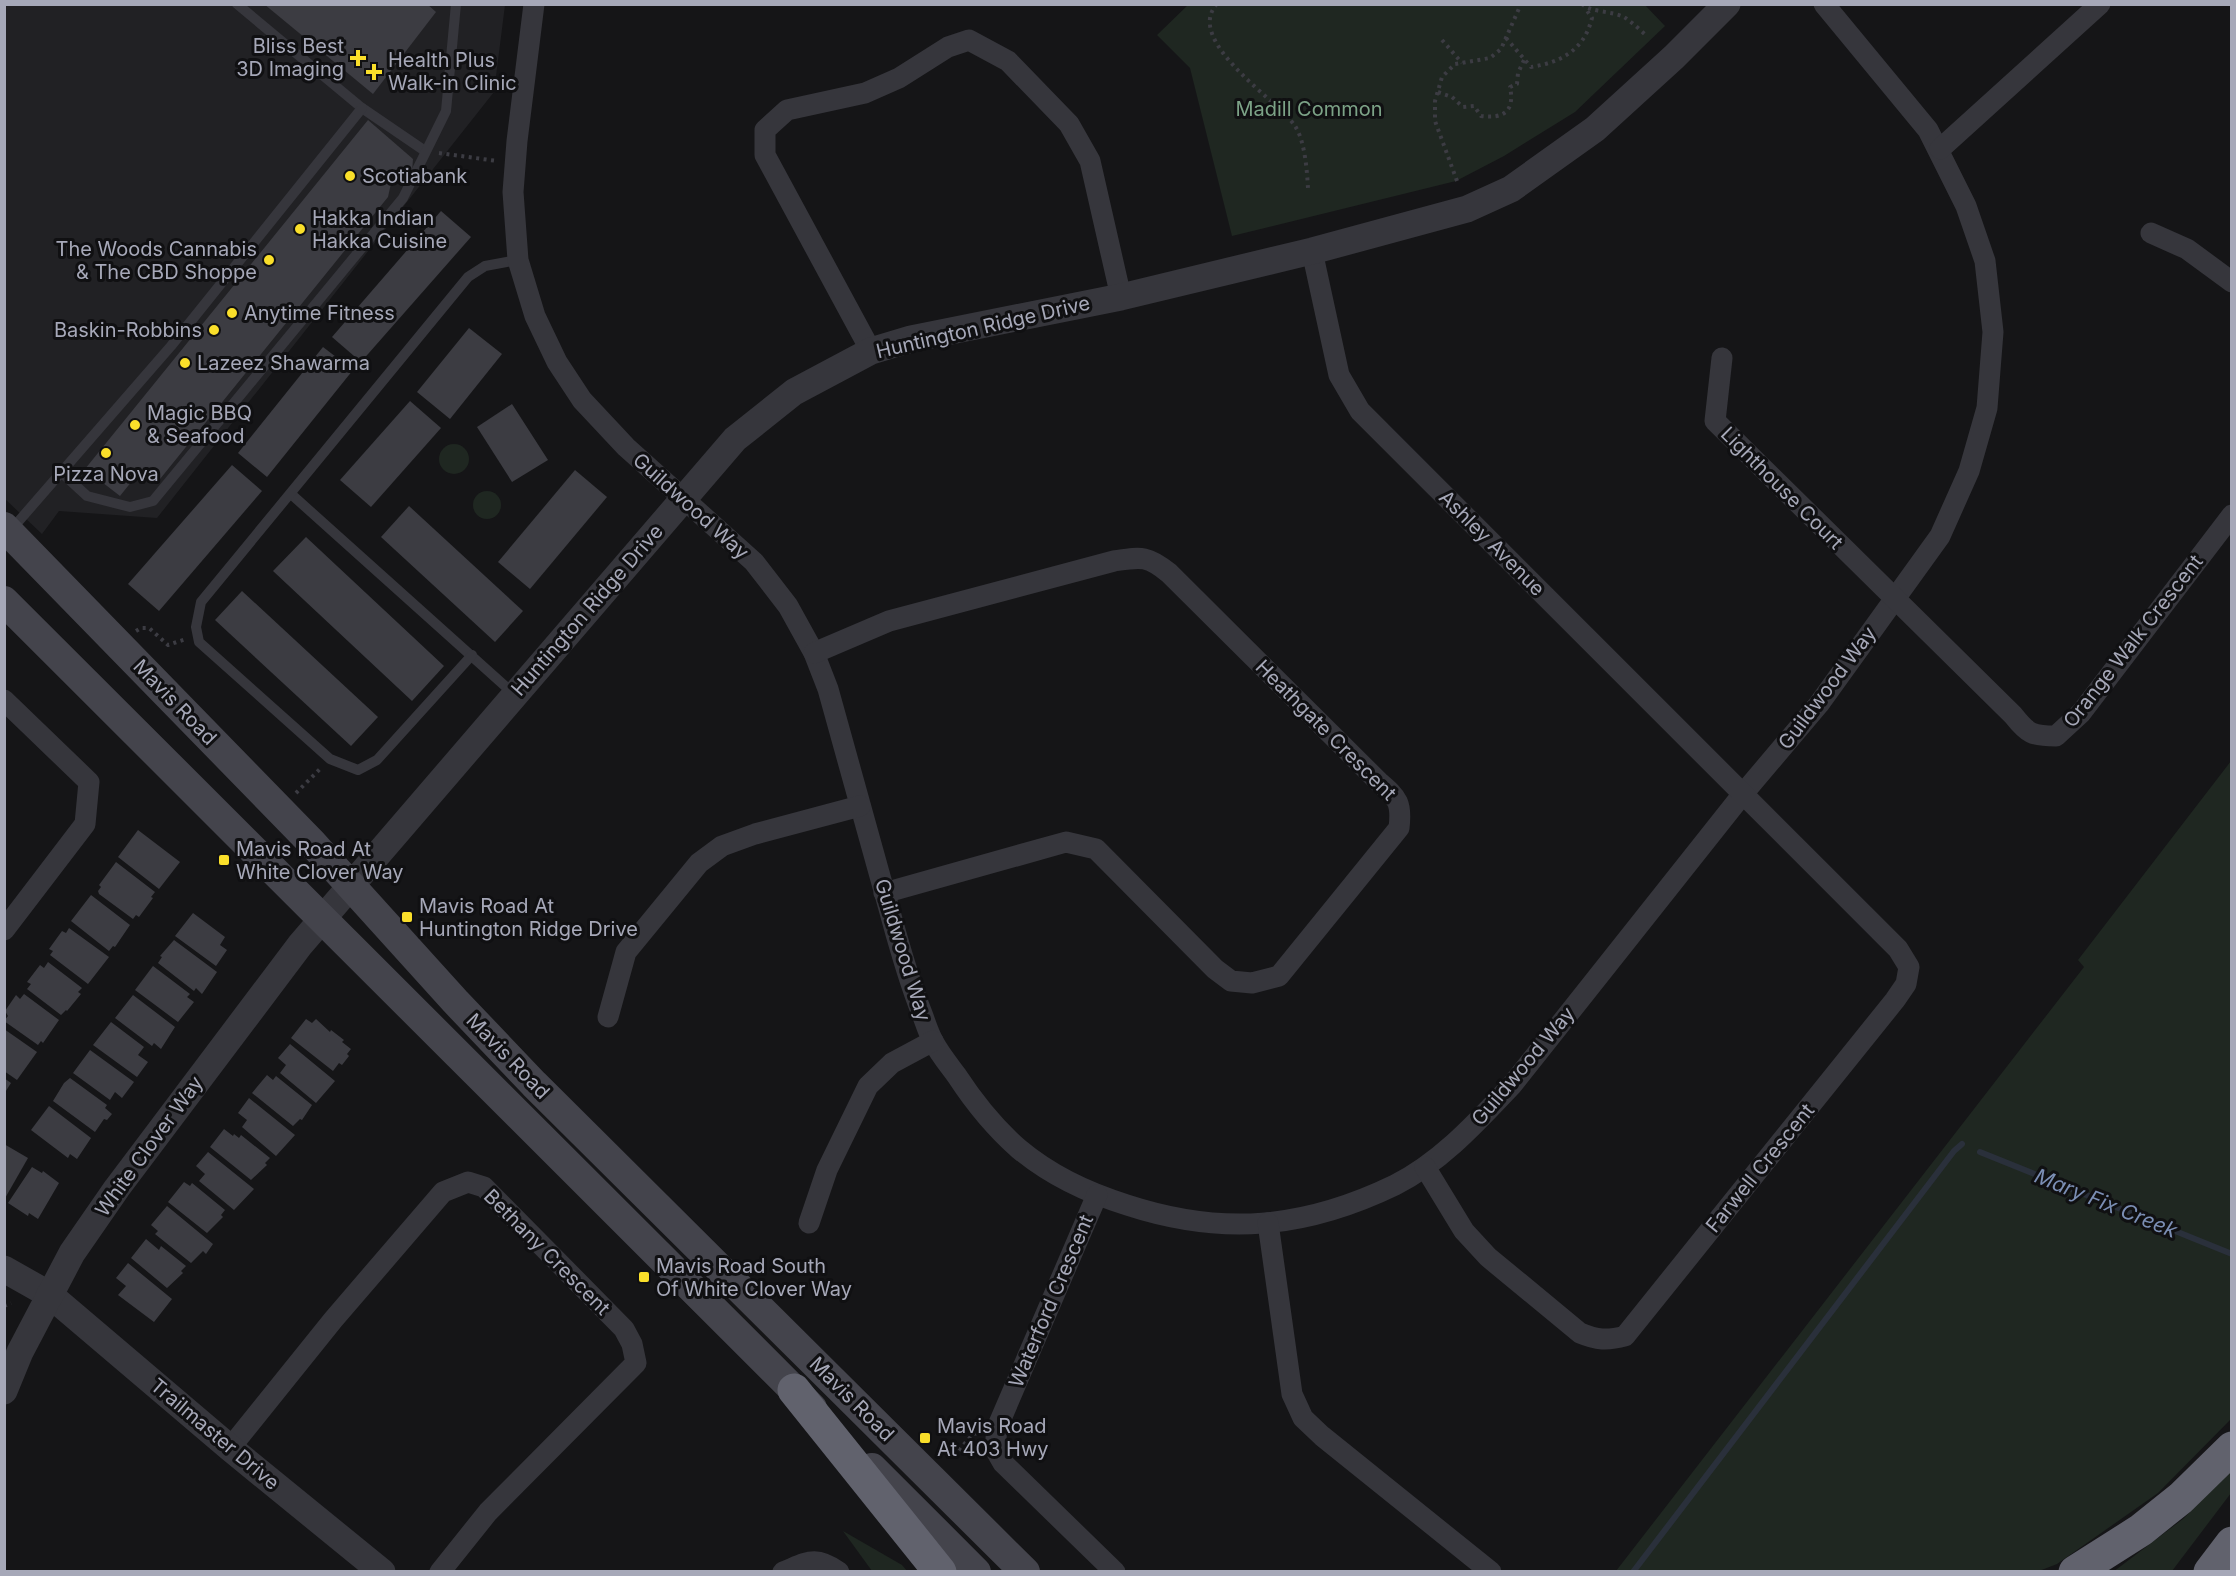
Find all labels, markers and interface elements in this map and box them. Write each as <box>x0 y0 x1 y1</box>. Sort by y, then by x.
place label: Bliss Best 3D Imaging <box>236 34 344 81</box>
place label: Health Plus Walk-in Clinic <box>388 48 517 95</box>
marker: Bliss Best 3D Imaging <box>349 49 367 67</box>
marker: Health Plus Walk-in Clinic <box>365 63 383 81</box>
park label: Madill Common <box>1235 97 1383 121</box>
place label: Scotiabank <box>362 164 467 188</box>
marker: Scotiabank <box>343 169 357 183</box>
place label: Hakka Indian Hakka Cuisine <box>312 206 447 253</box>
marker: Hakka Indian Hakka Cuisine <box>293 222 307 236</box>
place label: The Woods Cannabis & The CBD Shoppe <box>56 237 257 284</box>
marker: The Woods Cannabis & The CBD Shoppe <box>262 253 276 267</box>
street label: Huntington Ridge Drive <box>874 291 1092 363</box>
place label: Anytime Fitness <box>244 301 395 325</box>
marker: Anytime Fitness <box>225 306 239 320</box>
place label: Baskin-Robbins <box>54 318 202 342</box>
marker: Baskin-Robbins <box>207 323 221 337</box>
place label: Lazeez Shawarma <box>197 351 370 375</box>
marker: Lazeez Shawarma <box>178 356 192 370</box>
place label: Magic BBQ & Seafood <box>147 401 252 448</box>
marker: Magic BBQ & Seafood <box>128 418 142 432</box>
street label: Lighthouse Court <box>1716 422 1848 554</box>
marker: Pizza Nova <box>99 446 113 460</box>
street label: Guildwood Way <box>628 448 754 564</box>
place label: Pizza Nova <box>53 462 159 486</box>
street label: Ashley Avenue <box>1434 485 1550 601</box>
street label: Huntington Ridge Drive <box>506 520 668 700</box>
street label: Orange Walk Crescent <box>2058 550 2208 732</box>
street label: Guildwood Way <box>1773 622 1881 754</box>
street label: Mavis Road <box>128 654 222 750</box>
street label: Heathgate Crescent <box>1251 655 1402 806</box>
place label: Mavis Road At White Clover Way <box>236 837 404 884</box>
marker: Mavis Road At White Clover Way <box>217 853 231 867</box>
street label: Guildwood Way <box>870 876 936 1024</box>
place label: Mavis Road At Huntington Ridge Drive <box>419 894 638 941</box>
marker: Mavis Road At Huntington Ridge Drive <box>400 910 414 924</box>
street label: Guildwood Way <box>1466 1002 1580 1130</box>
street label: Mavis Road <box>461 1008 555 1104</box>
street label: White Clover Way <box>90 1071 208 1221</box>
street label: Farwell Crescent <box>1701 1098 1820 1237</box>
water label: Mary Fix Creek <box>2031 1163 2181 1243</box>
street label: Bethany Crescent <box>479 1184 615 1320</box>
street label: Waterford Crescent <box>1004 1211 1098 1391</box>
place label: Mavis Road South Of White Clover Way <box>656 1254 852 1301</box>
marker: Mavis Road South Of White Clover Way <box>637 1270 651 1284</box>
street label: Mavis Road <box>805 1352 899 1446</box>
street label: Trailmaster Drive <box>146 1373 284 1495</box>
place label: Mavis Road At 403 Hwy <box>937 1414 1049 1461</box>
marker: Mavis Road At 403 Hwy <box>918 1431 932 1445</box>

